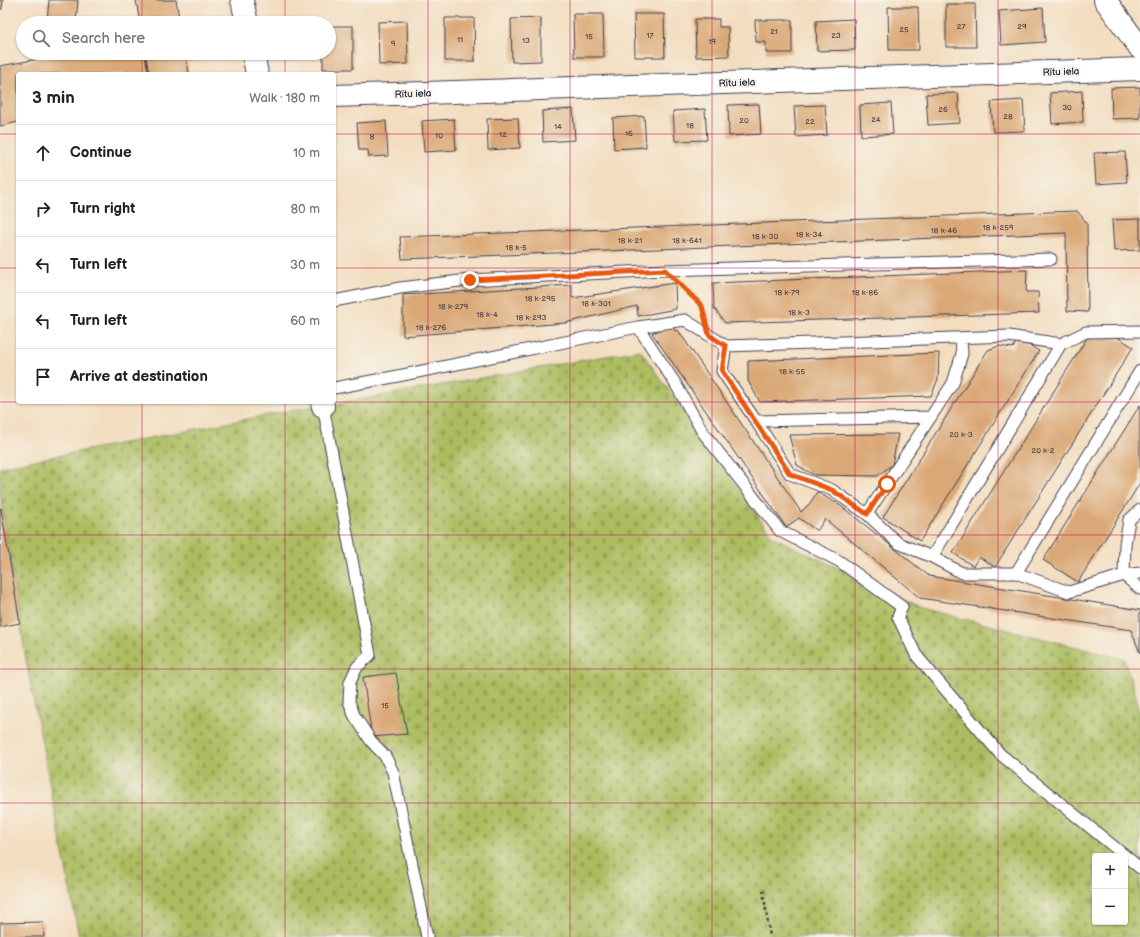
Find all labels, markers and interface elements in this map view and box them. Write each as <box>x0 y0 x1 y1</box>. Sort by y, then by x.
search box <box>16 16 336 60</box>
house number: 27 <box>957 22 965 31</box>
house number: 29 <box>1017 22 1027 31</box>
house number: 25 <box>899 25 909 34</box>
icon: search <box>30 27 52 49</box>
house number: 21 <box>770 27 778 36</box>
text: Search here <box>62 29 145 48</box>
house number: 17 <box>646 31 654 40</box>
house number: 23 <box>831 31 841 40</box>
house number: 15 <box>585 32 593 41</box>
house number: 11 <box>457 35 463 44</box>
house number: 13 <box>522 36 530 45</box>
house number: 19 <box>708 37 716 46</box>
house number: 9 <box>391 39 396 48</box>
street label: Rītu iela <box>1042 65 1080 79</box>
street label: Rītu iela <box>718 76 756 90</box>
street label: Rītu iela <box>394 87 432 101</box>
text: 3 min <box>32 88 75 108</box>
text: Walk · 180 m <box>249 90 320 106</box>
house number: 30 <box>1062 103 1072 112</box>
house number: 26 <box>938 105 948 114</box>
house number: 28 <box>1003 112 1013 121</box>
house number: 24 <box>871 115 881 124</box>
house number: 20 <box>739 116 749 125</box>
house number: 22 <box>805 117 815 126</box>
house number: 18 <box>686 121 694 130</box>
house number: 14 <box>554 122 562 131</box>
house number: 16 <box>625 129 633 138</box>
house number: 12 <box>499 130 507 139</box>
house number: 10 <box>435 131 443 140</box>
house number: 8 <box>370 132 375 141</box>
icon: ahead <box>32 142 54 164</box>
text: Continue <box>70 143 132 162</box>
text: 10 m <box>293 145 320 161</box>
icon: right <box>32 198 54 220</box>
text: Turn right <box>70 199 135 218</box>
text: 80 m <box>291 201 320 217</box>
house number: 18 k-259 <box>983 223 1014 232</box>
house number: 18 k-46 <box>931 226 957 235</box>
house number: 18 k-34 <box>796 230 822 239</box>
house number: 18 k-30 <box>752 232 778 241</box>
house number: 18 k-21 <box>618 236 642 245</box>
house number: 18 k-641 <box>672 236 702 245</box>
house number: 18 k-5 <box>505 243 527 252</box>
icon: left <box>32 254 54 276</box>
text: Turn left <box>70 255 127 274</box>
text: 30 m <box>290 257 320 273</box>
route end <box>461 271 479 289</box>
house number: 18 k-79 <box>774 288 800 297</box>
house number: 18 k-86 <box>852 288 878 297</box>
house number: 18 k-295 <box>525 294 556 303</box>
house number: 18 k-301 <box>581 299 611 308</box>
house number: 18 k-279 <box>438 302 468 311</box>
house number: 18 k-3 <box>788 308 810 317</box>
icon: left <box>32 310 54 332</box>
house number: 18 k-4 <box>476 310 498 319</box>
text: Turn left <box>70 311 127 330</box>
text: 60 m <box>290 313 320 329</box>
house number: 18 k-293 <box>515 313 547 322</box>
house number: 18 k-276 <box>416 323 446 332</box>
icon: arrive <box>32 366 54 388</box>
text: Arrive at destination <box>70 367 208 386</box>
house number: 18 k-55 <box>779 367 805 376</box>
house number: 20 k-3 <box>949 430 973 439</box>
house number: 20 k-2 <box>1031 446 1055 455</box>
route start <box>878 475 896 493</box>
house number: 15 <box>381 701 389 710</box>
map controls <box>1092 853 1128 925</box>
button: + <box>1092 853 1128 889</box>
button: − <box>1092 889 1128 925</box>

